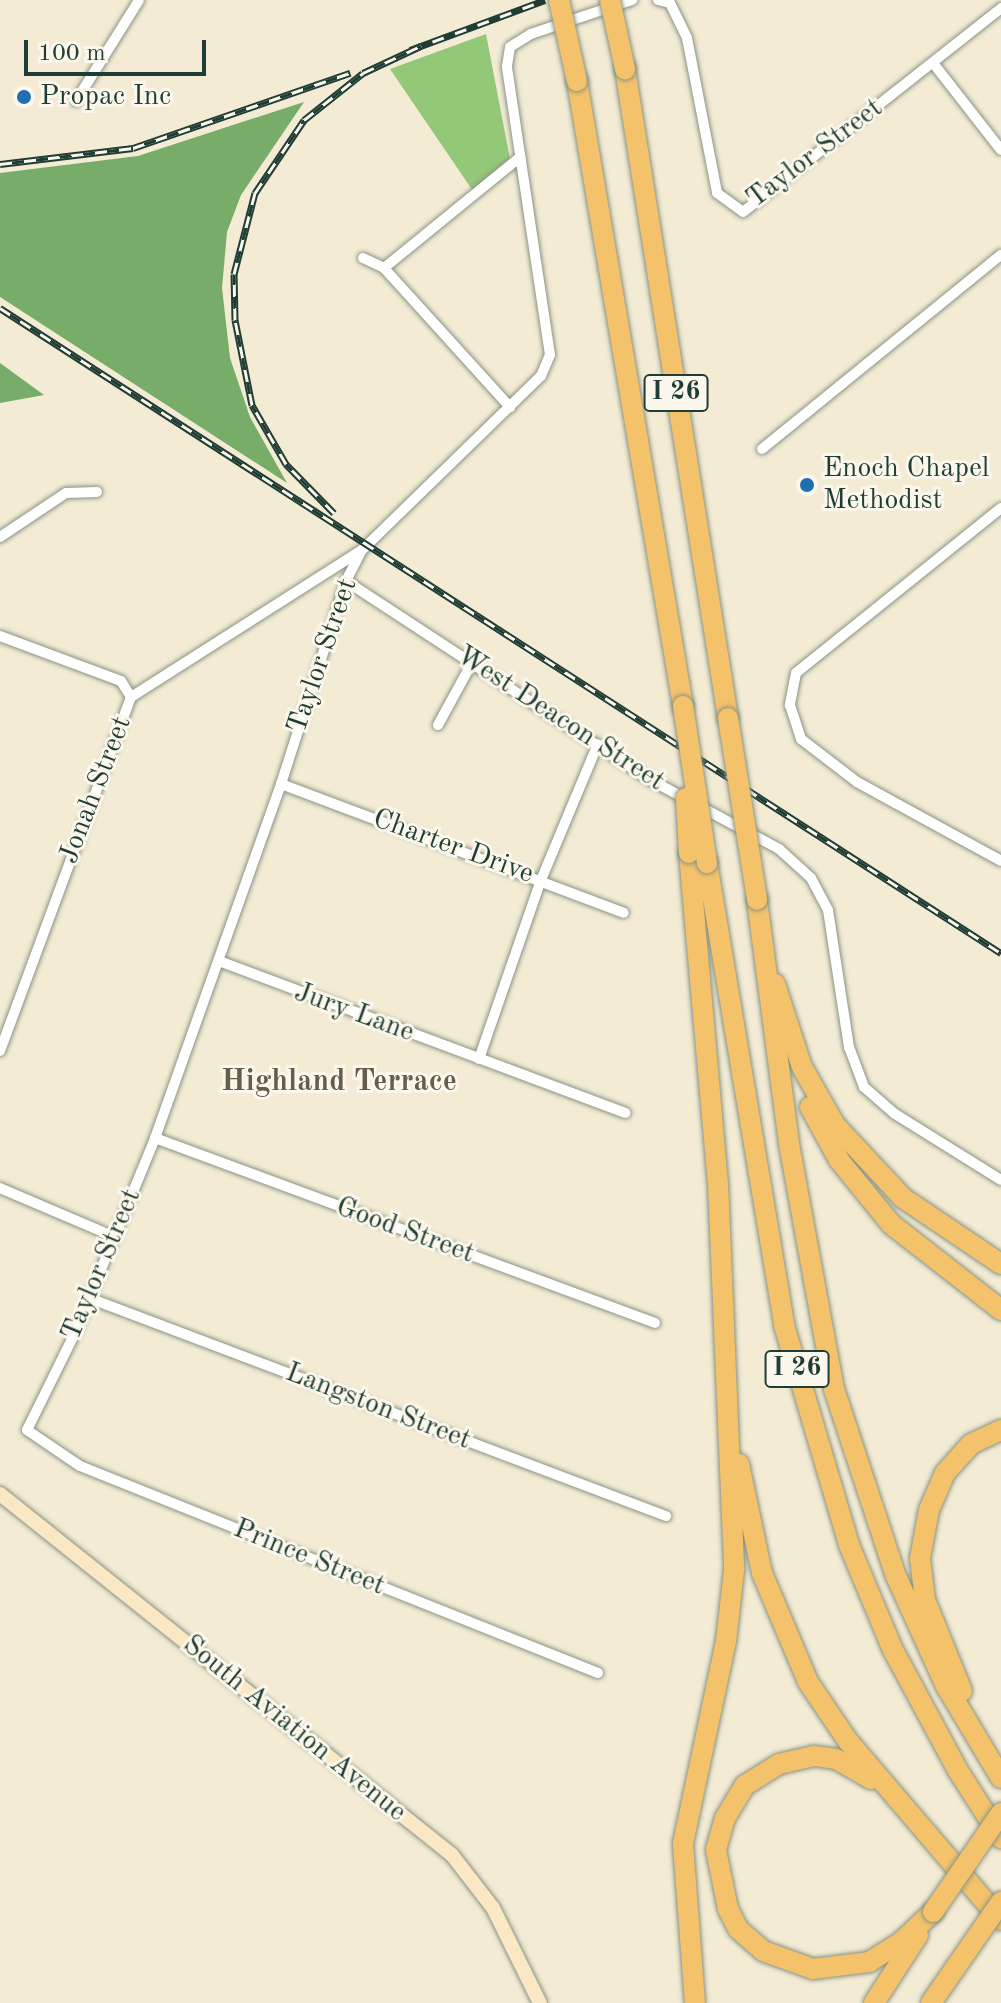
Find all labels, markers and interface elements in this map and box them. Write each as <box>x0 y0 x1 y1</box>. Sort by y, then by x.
scale bar <box>28 24 210 74</box>
text: 100 m <box>38 42 106 66</box>
place label: Propac Inc <box>40 80 171 114</box>
marker: Propac Inc <box>15 88 33 106</box>
street label: Taylor Street <box>740 92 890 216</box>
road number: I 26 <box>642 371 710 415</box>
place label: Enoch Chapel Methodist <box>823 452 989 518</box>
marker: Enoch Chapel Methodist <box>798 476 816 494</box>
street label: Taylor Street <box>281 574 365 738</box>
street label: West Deacon Street <box>449 639 671 799</box>
street label: Jonah Street <box>53 712 139 868</box>
street label: Charter Drive <box>368 802 538 892</box>
street label: Jury Lane <box>290 976 418 1050</box>
district label: Highland Terrace <box>221 1064 457 1100</box>
street label: Taylor Street <box>55 1184 149 1346</box>
street label: Good Street <box>331 1190 479 1272</box>
road number: I 26 <box>763 1347 831 1391</box>
street label: Langston Street <box>281 1356 475 1458</box>
street label: Prince Street <box>228 1512 390 1604</box>
street label: South Aviation Avenue <box>175 1628 413 1830</box>

